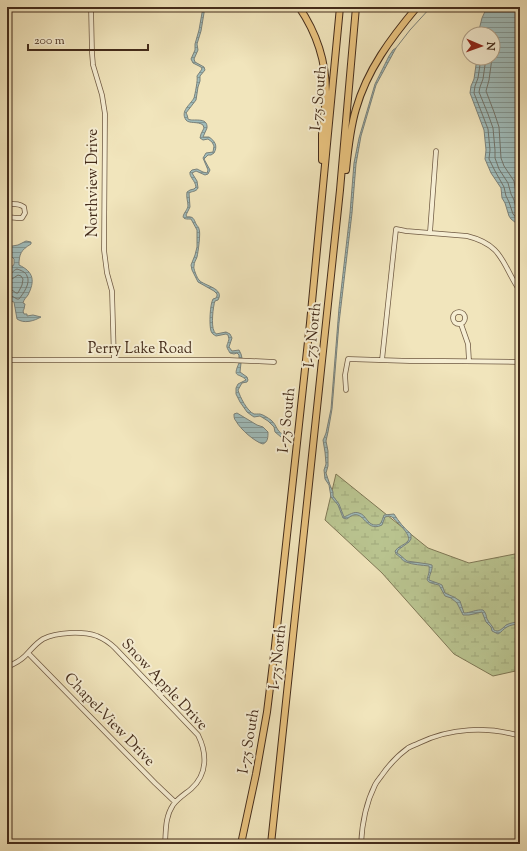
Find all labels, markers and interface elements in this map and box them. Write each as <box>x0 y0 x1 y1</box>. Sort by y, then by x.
scale bar <box>28 26 148 52</box>
north arrow <box>461 26 501 66</box>
text: 200 m <box>34 32 65 50</box>
text: N <box>482 41 498 51</box>
street label: I-75 South <box>306 64 333 132</box>
street label: Northview Drive <box>83 129 104 237</box>
street label: I-75 North <box>300 301 327 369</box>
street label: Perry Lake Road <box>88 339 193 360</box>
street label: I-75 South <box>274 386 301 454</box>
street label: I-75 North <box>265 623 292 691</box>
street label: Snow Apple Drive <box>116 634 212 736</box>
street label: Chapel-View Drive <box>59 669 159 772</box>
street label: I-75 South <box>233 707 266 775</box>

